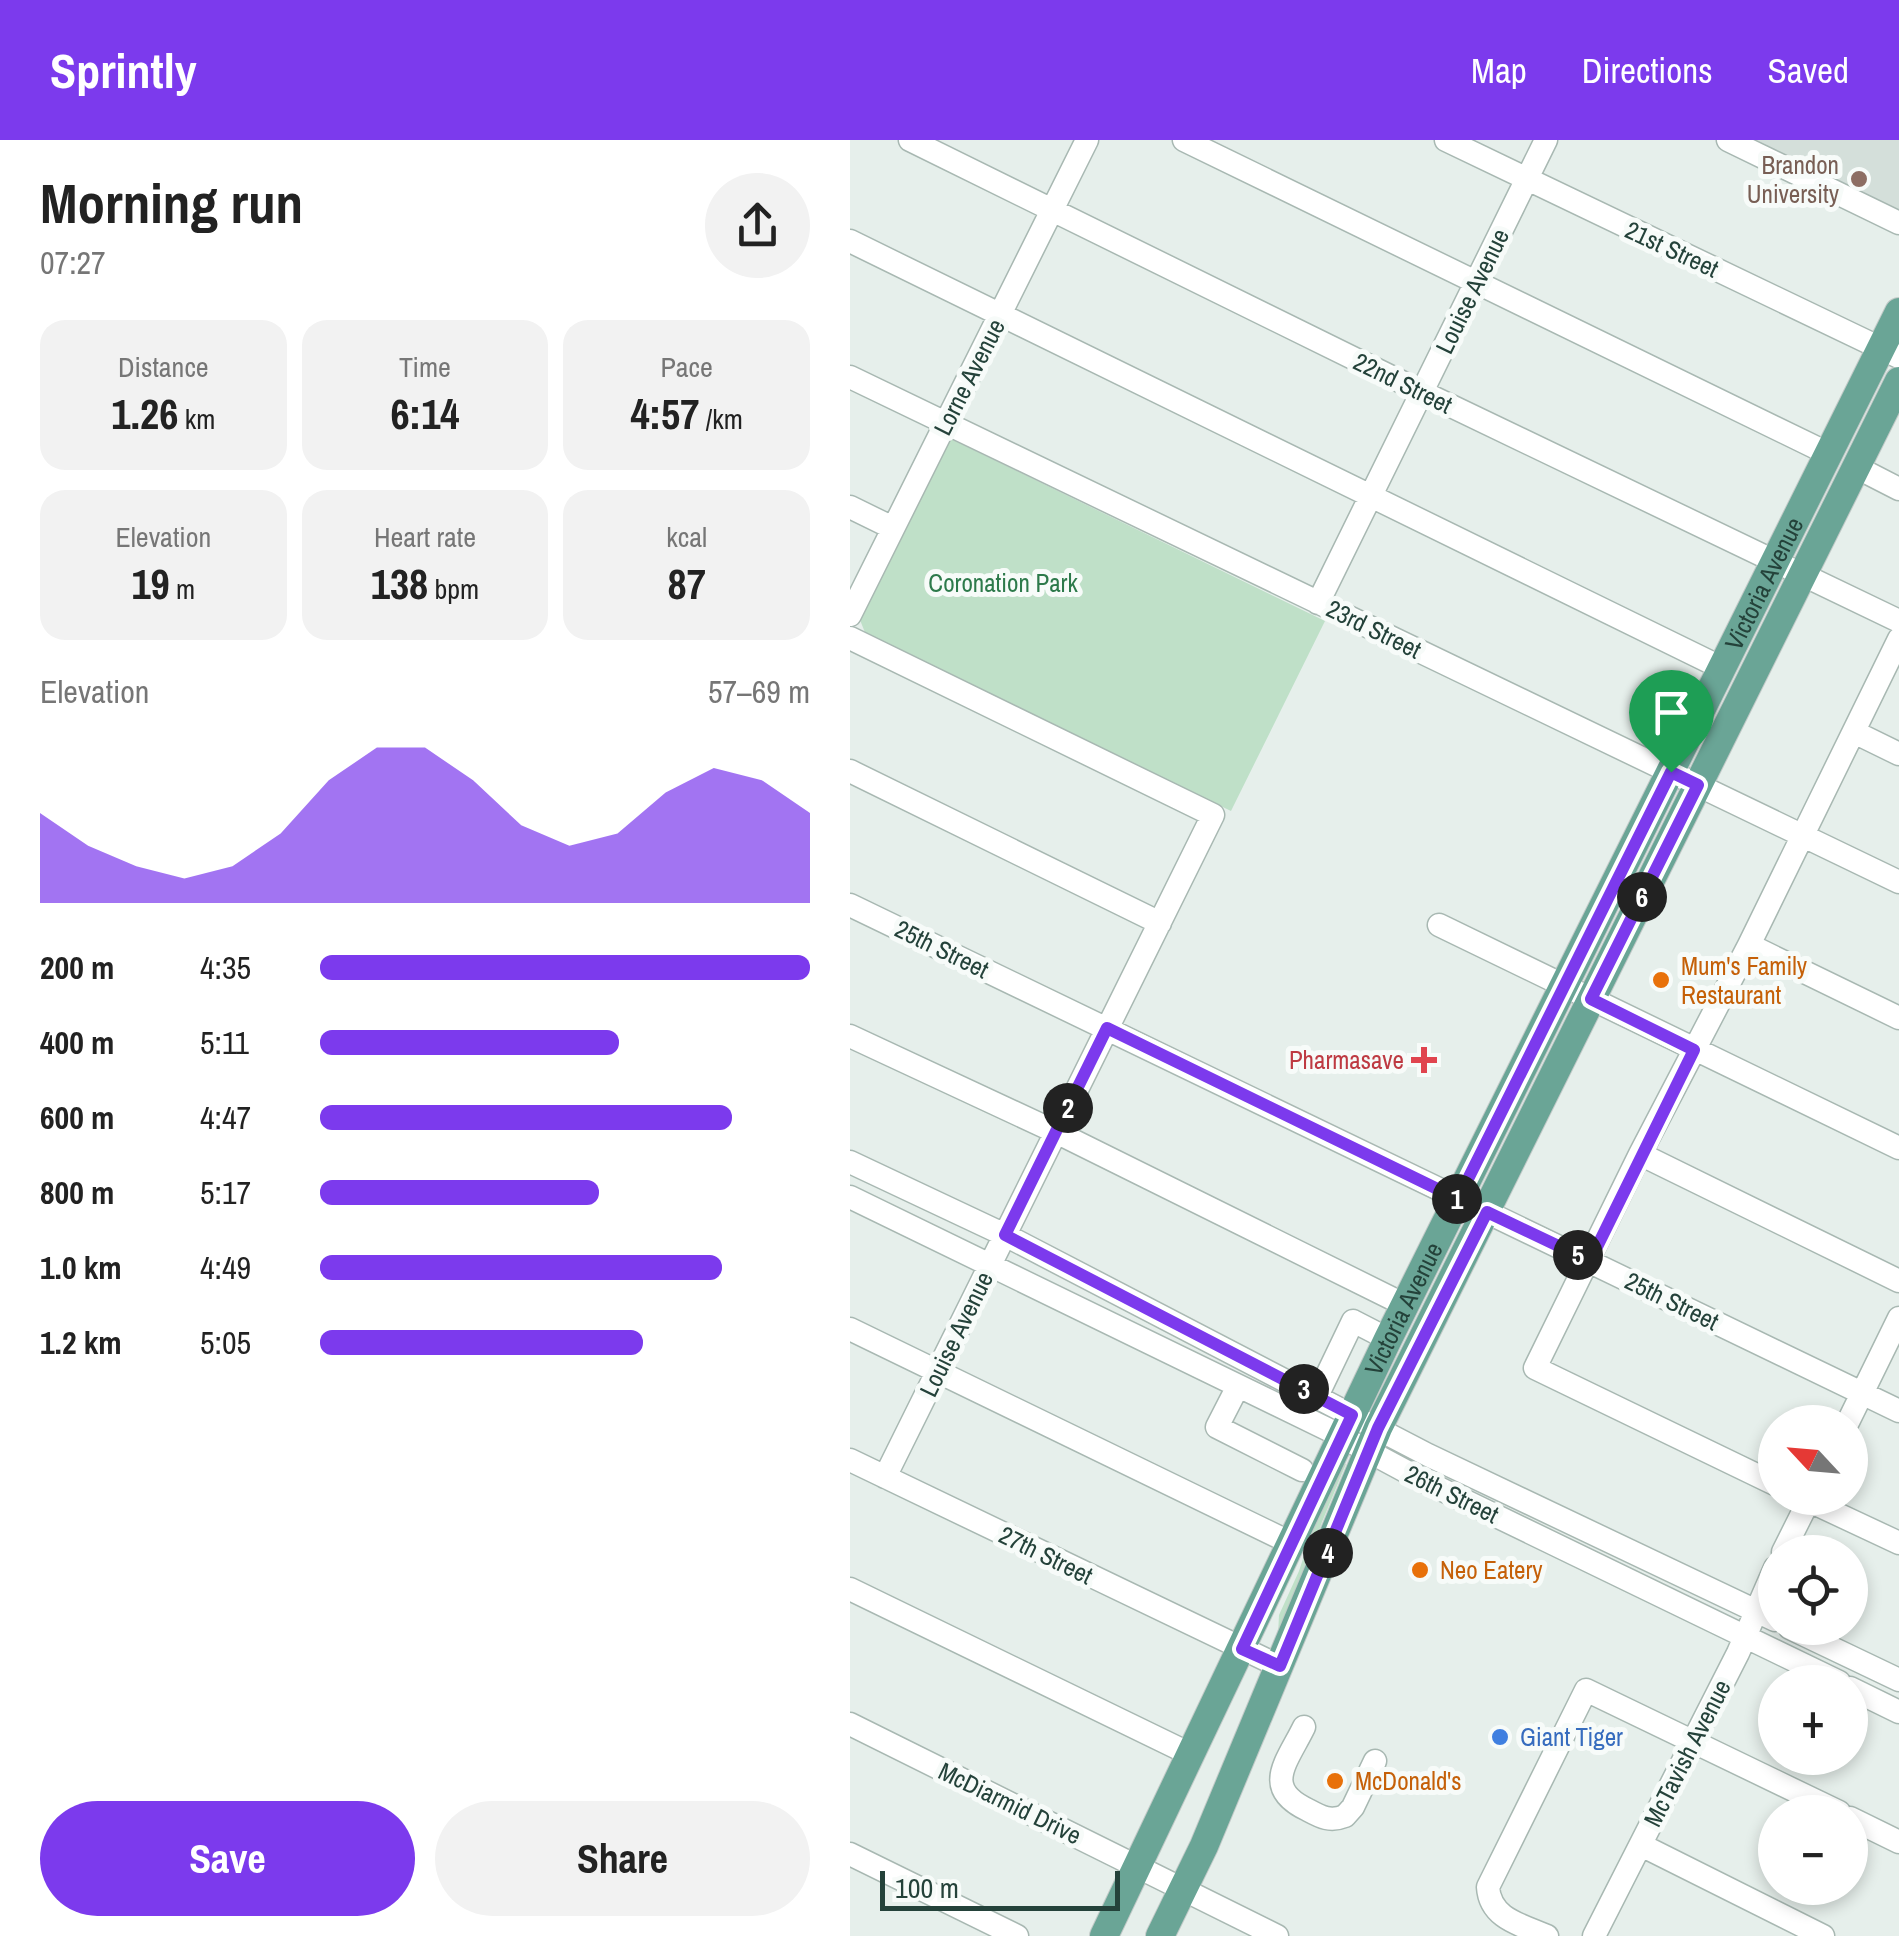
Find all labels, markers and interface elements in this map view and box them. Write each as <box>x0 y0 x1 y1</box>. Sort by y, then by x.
text: Sprintly <box>50 38 197 103</box>
text: Map <box>1471 47 1527 94</box>
text: Directions <box>1582 47 1713 94</box>
text: Saved <box>1768 47 1849 94</box>
place label: Brandon University <box>1747 148 1840 211</box>
text: Morning run <box>40 166 303 240</box>
marker: Brandon University <box>1848 168 1870 190</box>
button: share <box>705 173 810 278</box>
street label: 21st Street <box>1620 213 1724 285</box>
street label: Louise Avenue <box>1427 223 1517 359</box>
text: 07:27 <box>40 241 106 284</box>
street label: Lorne Avenue <box>925 313 1013 441</box>
street label: 22nd Street <box>1348 344 1458 422</box>
text: Distance <box>118 348 209 386</box>
text: Time <box>399 348 451 386</box>
text: Pace <box>660 348 713 386</box>
text: 1.26 <box>111 386 178 442</box>
text: 6:14 <box>391 386 459 442</box>
text: 4:57 <box>631 386 699 442</box>
text: km <box>178 400 215 438</box>
text: /km <box>699 400 743 438</box>
street label: Victoria Avenue <box>1717 511 1811 656</box>
text: Elevation <box>115 518 211 556</box>
text: Heart rate <box>374 518 476 556</box>
text: kcal <box>666 518 707 556</box>
text: 19 <box>131 556 170 612</box>
text: 138 <box>371 556 428 612</box>
text: 87 <box>668 556 706 612</box>
park label: Coronation Park <box>928 566 1078 600</box>
text: m <box>170 570 195 608</box>
text: bpm <box>428 570 479 608</box>
street label: 23rd Street <box>1321 591 1427 667</box>
text: Elevation <box>40 670 149 713</box>
text: 57–69 m <box>708 670 810 713</box>
pin <box>1629 670 1714 773</box>
icon: arrive <box>1644 685 1699 740</box>
pin: 6 <box>1617 872 1667 922</box>
text: 6 <box>1636 878 1648 916</box>
street label: 25th Street <box>889 912 995 986</box>
text: 200 m <box>40 946 114 989</box>
text: 4:35 <box>200 946 251 989</box>
place label: Mum's Family Restaurant <box>1681 949 1808 1012</box>
marker: Mum's Family Restaurant <box>1650 969 1672 991</box>
text: 400 m <box>40 1021 114 1064</box>
text: 5:11 <box>200 1021 249 1064</box>
place label: Pharmasave <box>1289 1043 1404 1077</box>
marker: Pharmasave <box>1413 1049 1435 1071</box>
pin: 2 <box>1043 1083 1093 1133</box>
text: 2 <box>1062 1089 1074 1127</box>
text: 600 m <box>40 1096 114 1139</box>
text: 4:47 <box>200 1096 251 1139</box>
text: 800 m <box>40 1171 114 1214</box>
text: 5:17 <box>200 1171 251 1214</box>
pin: 1 <box>1432 1174 1482 1224</box>
text: 1 <box>1451 1180 1463 1218</box>
pin: 5 <box>1553 1230 1603 1280</box>
text: 5 <box>1572 1236 1584 1274</box>
street label: Victoria Avenue <box>1356 1237 1450 1381</box>
text: 1.0 km <box>40 1246 122 1289</box>
text: 4:49 <box>200 1246 251 1289</box>
street label: 25th Street <box>1619 1264 1725 1338</box>
street label: Louise Avenue <box>911 1266 1001 1402</box>
text: 1.2 km <box>40 1321 122 1364</box>
text: 5:05 <box>200 1321 251 1364</box>
pin: 3 <box>1279 1364 1329 1414</box>
text: 3 <box>1298 1370 1310 1408</box>
north arrow <box>1758 1405 1868 1515</box>
map controls <box>1758 1405 1868 1905</box>
street label: 26th Street <box>1399 1457 1505 1531</box>
street label: 27th Street <box>993 1518 1099 1592</box>
pin: 4 <box>1303 1528 1353 1578</box>
text: 4 <box>1322 1534 1334 1572</box>
button: locate <box>1758 1535 1868 1645</box>
place label: Neo Eatery <box>1440 1553 1543 1587</box>
marker: Neo Eatery <box>1409 1559 1431 1581</box>
button: + <box>1758 1665 1868 1775</box>
street label: McTavish Avenue <box>1635 1674 1739 1832</box>
place label: Giant Tiger <box>1520 1720 1623 1754</box>
marker: Giant Tiger <box>1489 1726 1511 1748</box>
street label: McDiarmid Drive <box>933 1754 1087 1852</box>
place label: McDonald's <box>1355 1764 1461 1798</box>
marker: McDonald's <box>1324 1770 1346 1792</box>
button: − <box>1758 1795 1868 1905</box>
button: Save <box>40 1801 415 1916</box>
button: Share <box>435 1801 810 1916</box>
scale bar <box>880 1866 1120 1910</box>
text: 100 m <box>895 1869 959 1907</box>

